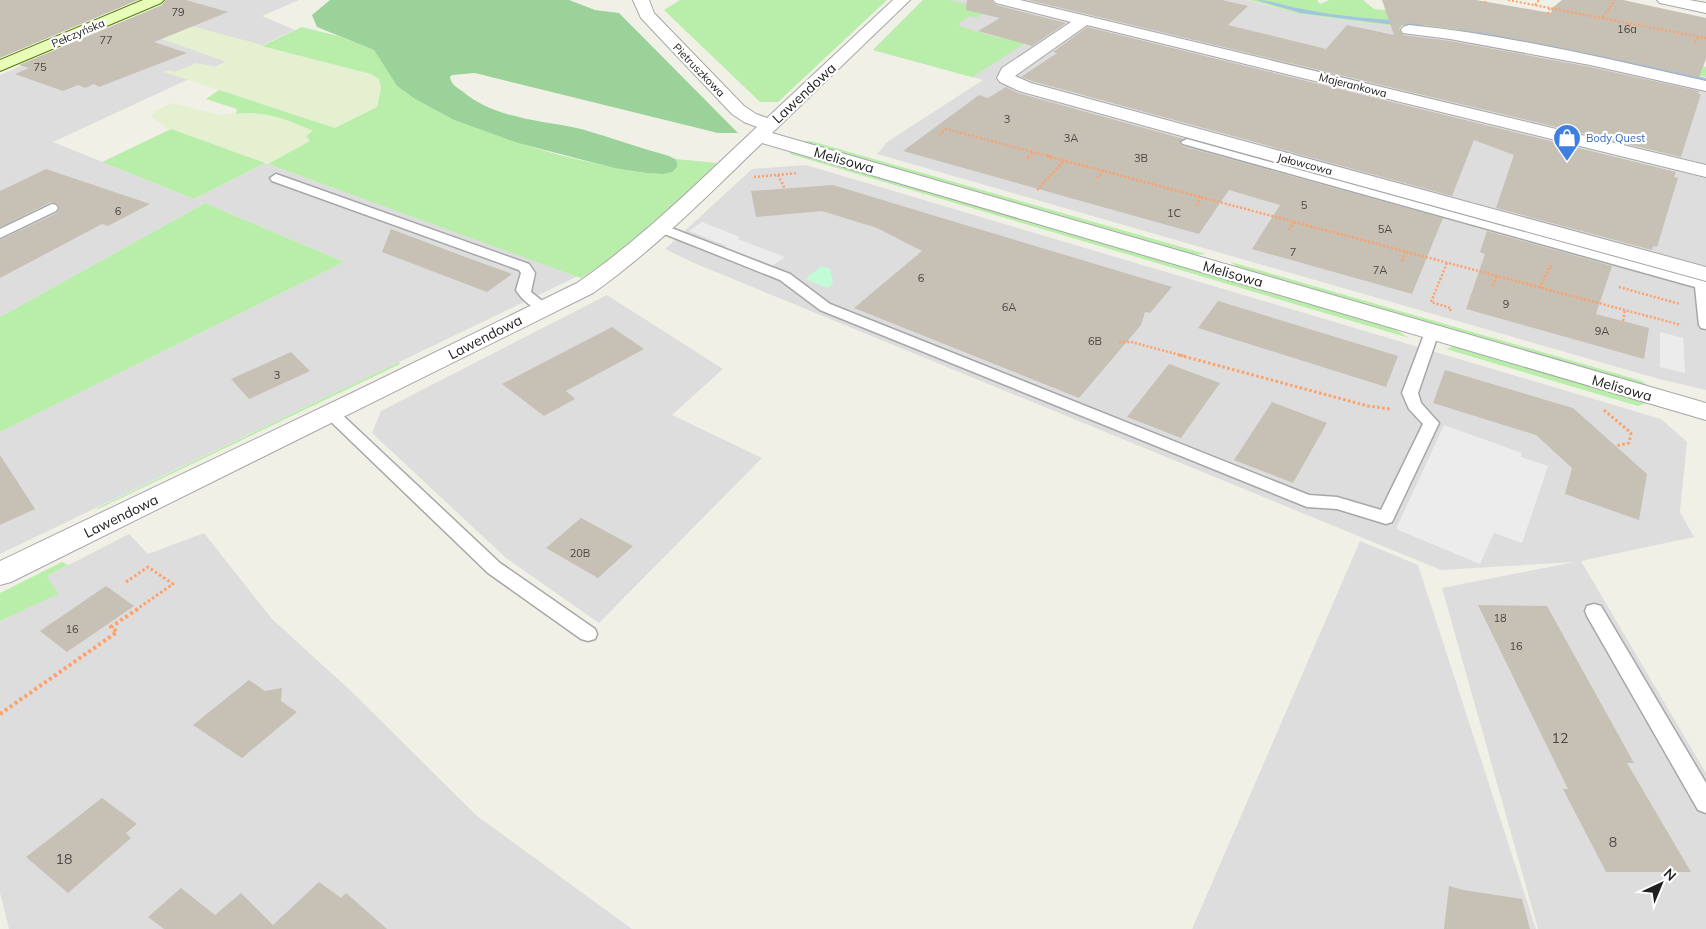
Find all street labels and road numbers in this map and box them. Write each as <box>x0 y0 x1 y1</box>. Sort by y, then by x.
street label: Pełczyńska <box>49 16 107 50</box>
street label: Pietruszkowa <box>670 40 728 100</box>
street label: Lawendowa <box>768 59 840 127</box>
street label: Majerankowa <box>1318 70 1388 100</box>
street label: Melisowa <box>812 143 876 177</box>
street label: Jałowcowa <box>1276 150 1334 178</box>
street label: Melisowa <box>1201 257 1265 291</box>
street label: Lawendowa <box>445 311 525 363</box>
street label: Melisowa <box>1590 371 1654 405</box>
street label: Lawendowa <box>81 490 161 542</box>

